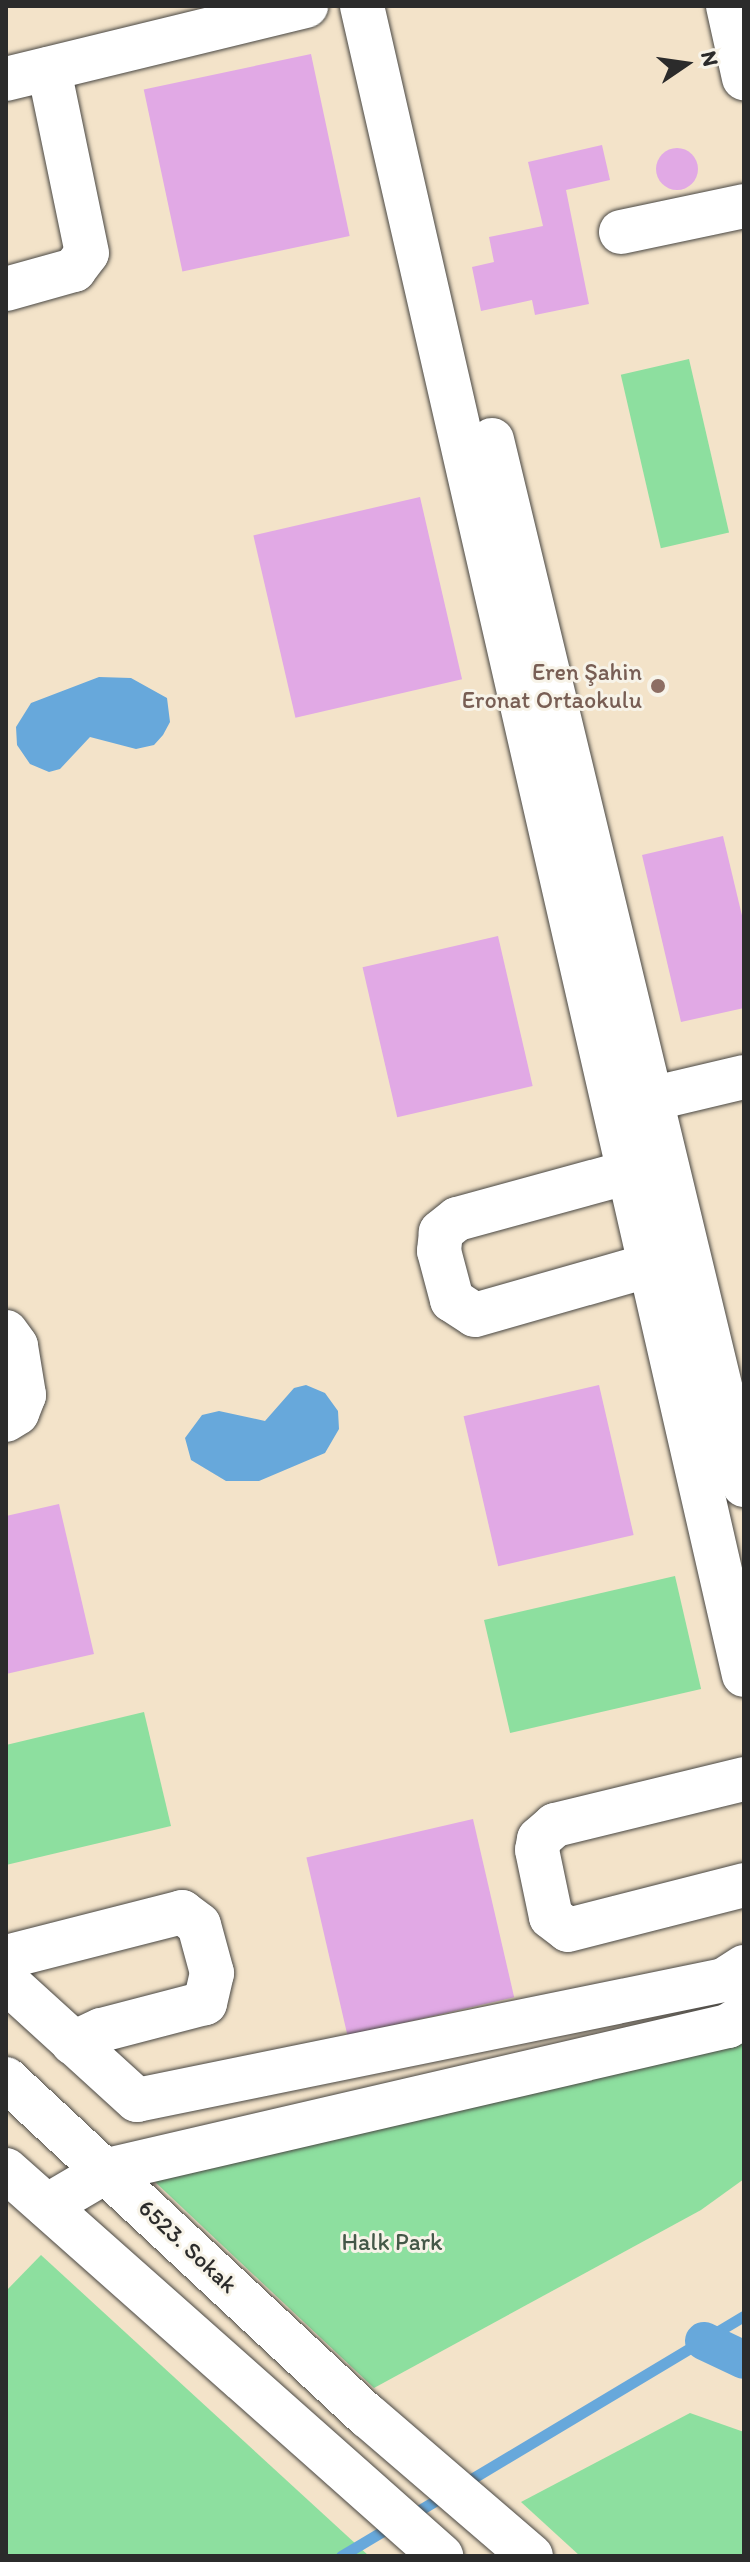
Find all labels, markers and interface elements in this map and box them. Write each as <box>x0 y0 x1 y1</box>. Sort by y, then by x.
north arrow <box>646 24 726 104</box>
text: N <box>695 48 725 69</box>
place label: Eren Şahin Eronat Ortaokulu <box>462 658 642 714</box>
marker: Eren Şahin Eronat Ortaokulu <box>649 677 667 695</box>
street label: 6523. Sokak <box>133 2193 243 2299</box>
park label: Halk Park <box>342 2228 442 2256</box>

